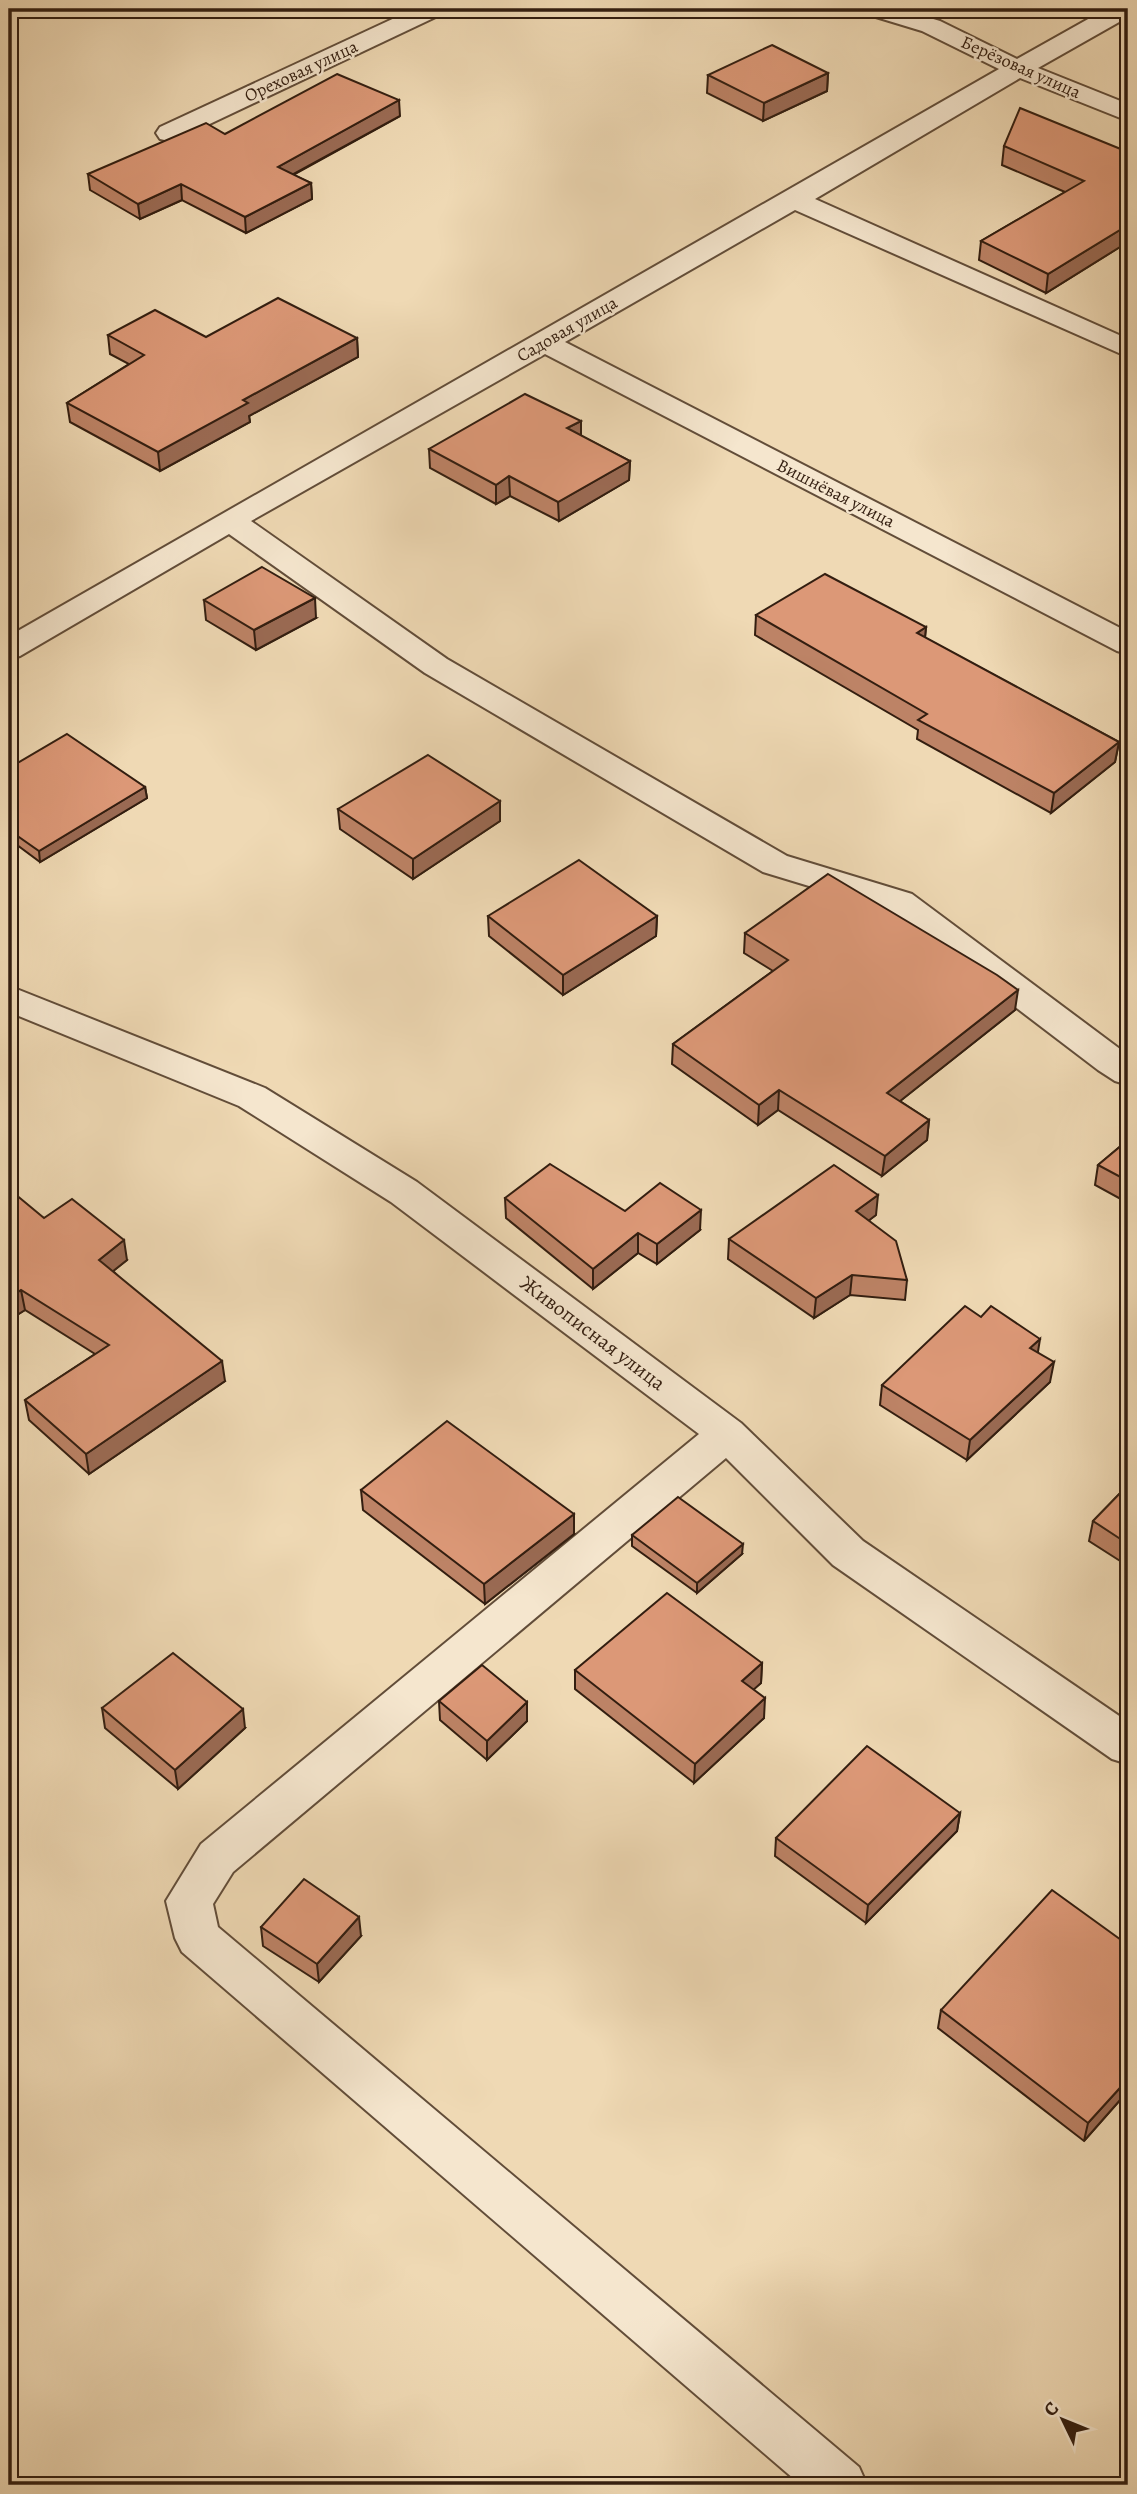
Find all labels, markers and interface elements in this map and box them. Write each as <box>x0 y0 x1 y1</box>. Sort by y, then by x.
street label: Берёзовая улица <box>957 30 1085 104</box>
street label: Ореховая улица <box>240 34 362 108</box>
street label: Садовая улица <box>512 290 622 368</box>
street label: Вишнёвая улица <box>773 453 900 533</box>
street label: Живописная улица <box>515 1269 672 1397</box>
north arrow <box>1028 2386 1098 2456</box>
text: С <box>1038 2396 1065 2422</box>

